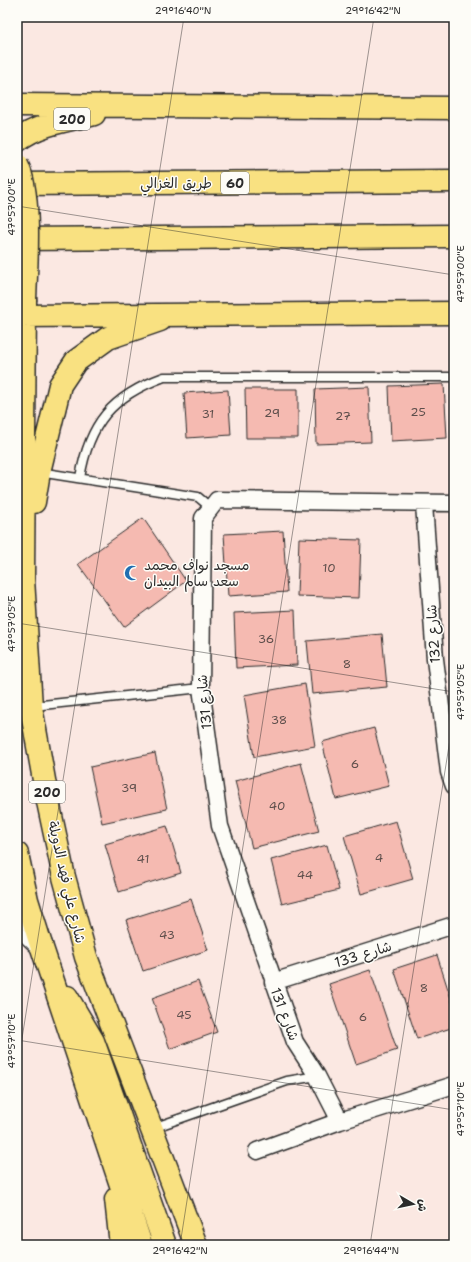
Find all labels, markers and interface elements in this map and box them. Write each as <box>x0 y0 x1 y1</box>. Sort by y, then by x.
text: 29°16'40"N <box>155 4 211 17</box>
text: 29°16'42"N <box>345 4 401 17</box>
road number: 200 <box>54 108 90 130</box>
road number: 60 <box>221 172 249 194</box>
street label: طريق الغزالي <box>140 174 212 196</box>
text: 47°57'00"E <box>5 178 18 236</box>
text: 47°57'00"E <box>454 245 467 303</box>
house number: 25 <box>410 404 426 420</box>
house number: 29 <box>264 405 280 421</box>
house number: 31 <box>202 406 214 422</box>
house number: 27 <box>335 408 351 424</box>
place label: مسجد نواف محمد سعد سالم البيدان <box>144 556 250 592</box>
house number: 10 <box>322 560 336 576</box>
mosque icon: مسجد نواف محمد سعد سالم البيدان <box>123 564 141 582</box>
text: 47°57'05"E <box>5 596 18 652</box>
street label: شارع 132 <box>422 604 445 664</box>
house number: 36 <box>258 631 274 647</box>
house number: 8 <box>343 656 351 672</box>
text: 47°57'05"E <box>454 664 467 720</box>
street label: شارع 131 <box>193 674 216 730</box>
house number: 38 <box>271 712 287 728</box>
house number: 6 <box>351 756 359 772</box>
house number: 39 <box>121 780 137 796</box>
road number: 200 <box>29 781 65 803</box>
house number: 40 <box>269 798 285 814</box>
street label: شارع علي فهد الدويلة <box>40 819 90 946</box>
house number: 4 <box>375 850 383 866</box>
house number: 41 <box>137 851 149 867</box>
house number: 44 <box>297 867 313 883</box>
house number: 43 <box>159 927 175 943</box>
street label: شارع 133 <box>332 937 394 972</box>
house number: 8 <box>420 980 428 996</box>
street label: شارع 131 <box>266 985 303 1043</box>
house number: 45 <box>176 1007 192 1023</box>
house number: 6 <box>359 1009 367 1025</box>
text: 47°57'10"E <box>5 1014 18 1068</box>
text: 47°57'10"E <box>454 1082 467 1136</box>
north arrow <box>393 1184 433 1224</box>
text: ش <box>414 1198 431 1213</box>
text: 29°16'42"N <box>152 1244 208 1257</box>
text: 29°16'44"N <box>343 1244 399 1257</box>

